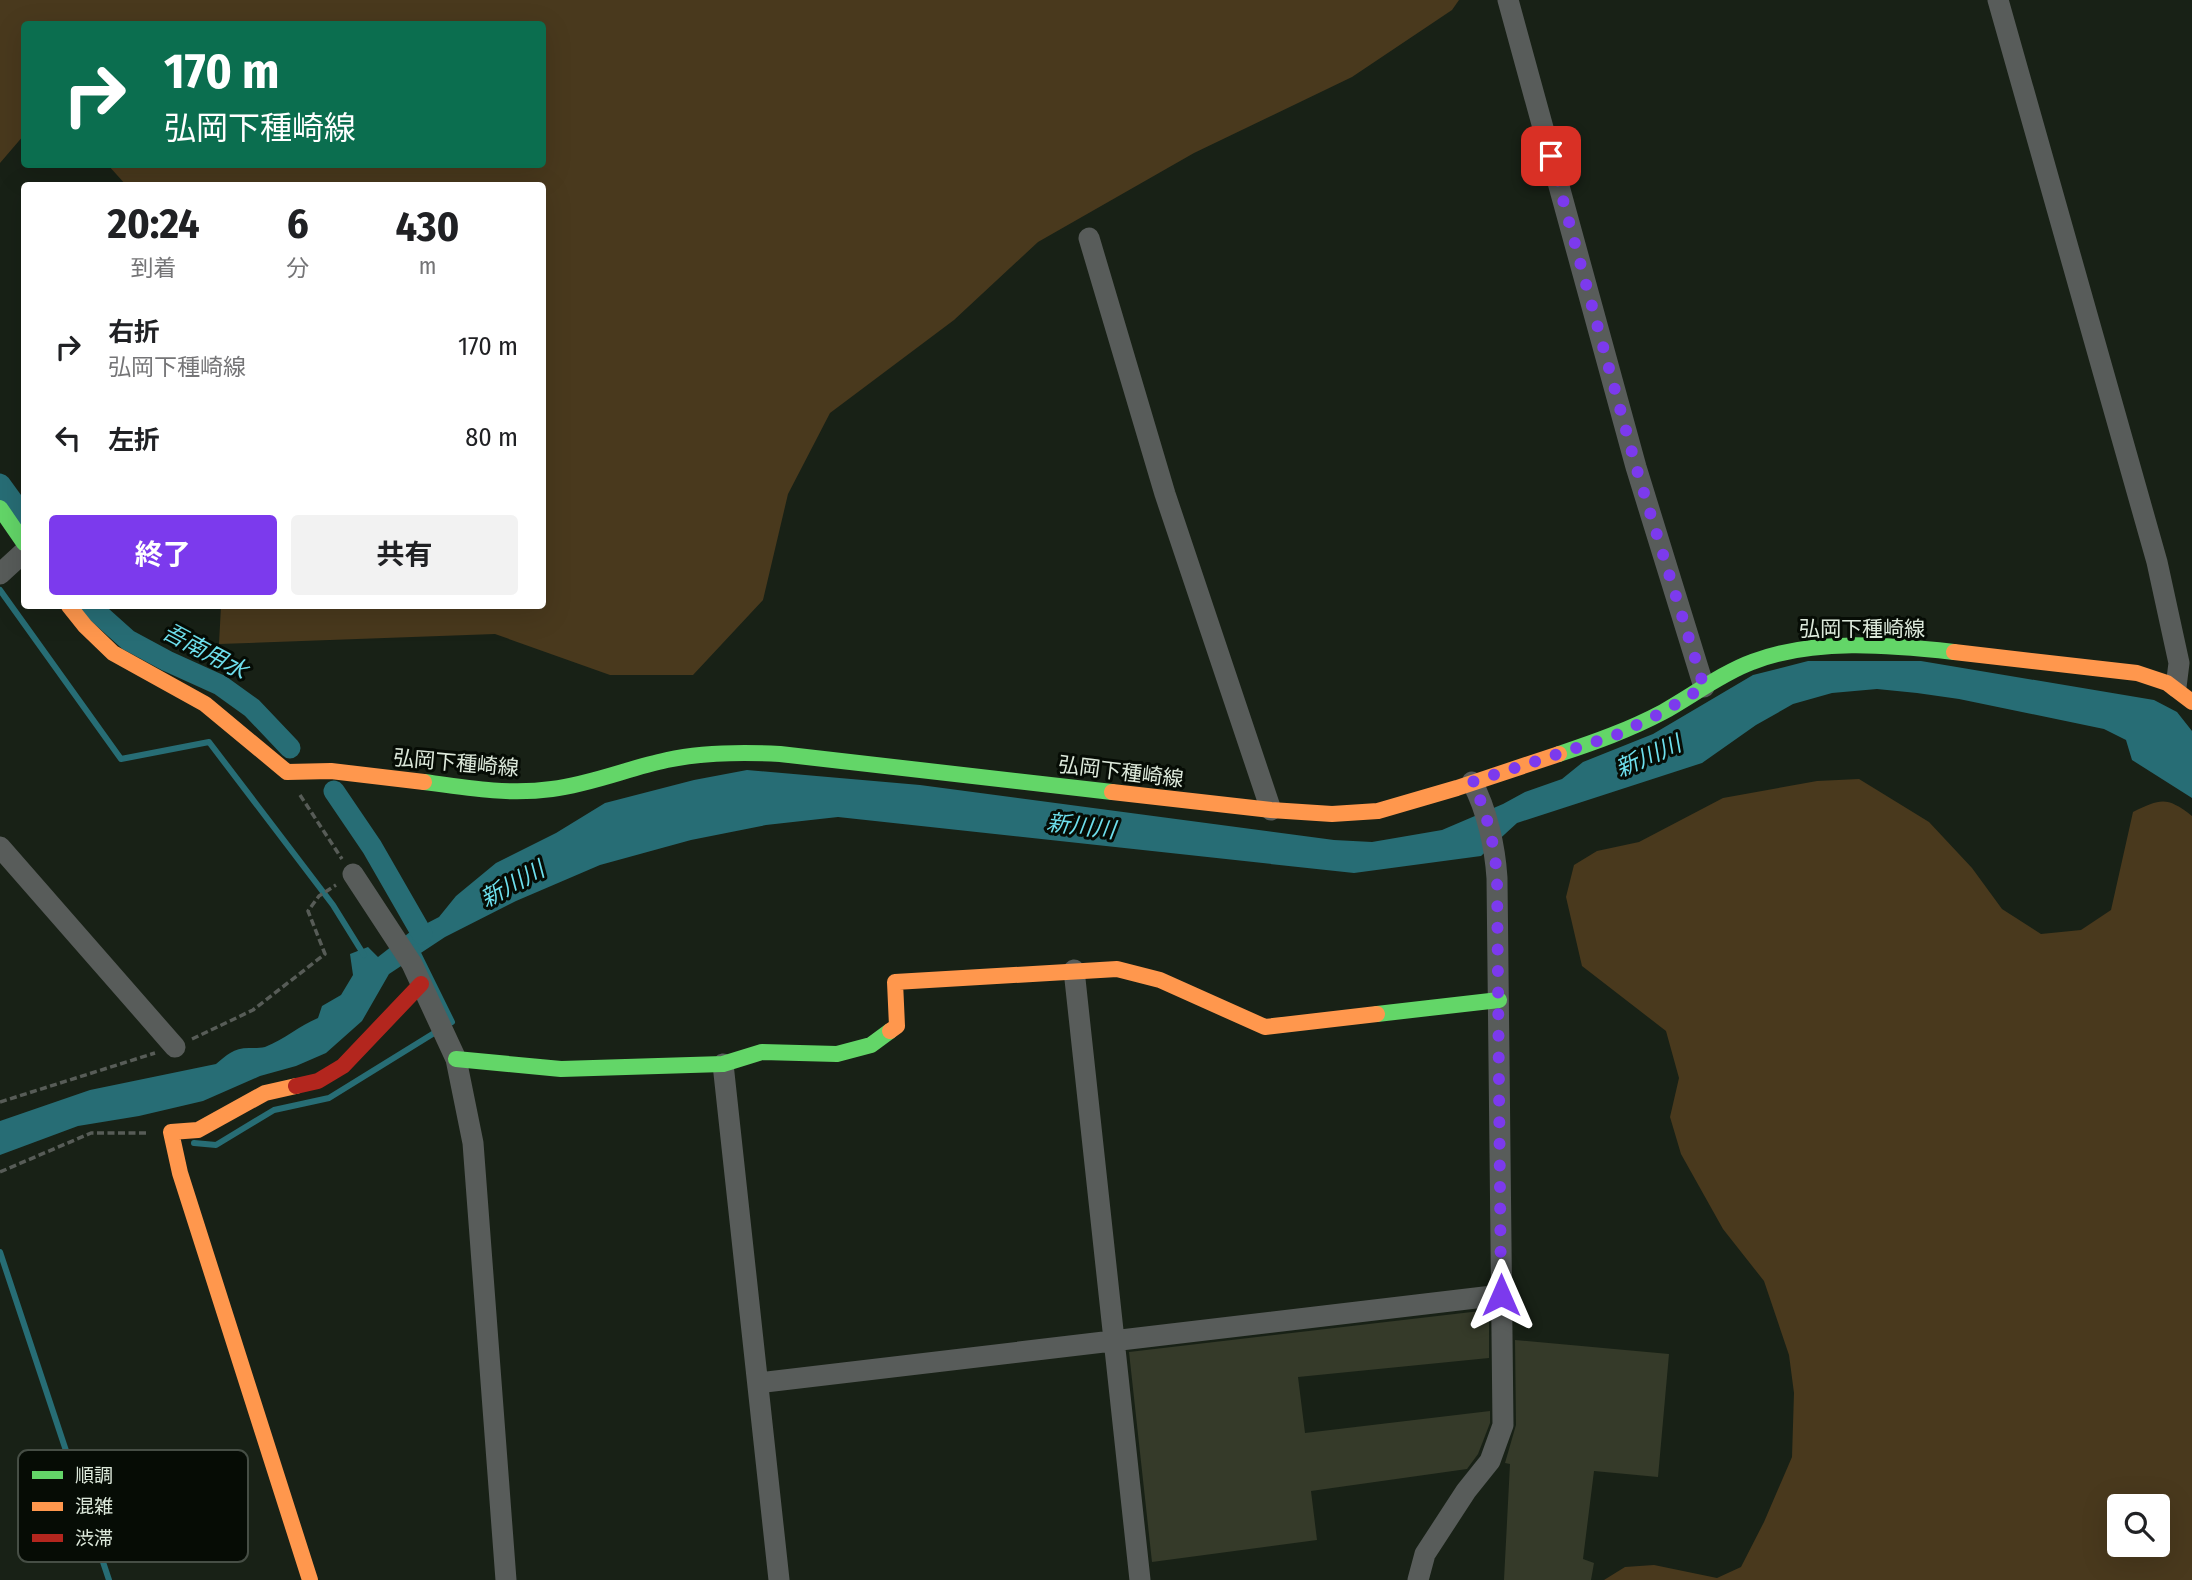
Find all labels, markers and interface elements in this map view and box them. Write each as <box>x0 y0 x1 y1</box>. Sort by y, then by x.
text: 170 m <box>164 42 280 101</box>
icon: right <box>49 49 140 140</box>
text: 弘岡下種崎線 <box>164 109 356 147</box>
pin <box>1521 126 1581 186</box>
icon: arrive <box>1532 137 1570 175</box>
text: 20:24 <box>107 199 200 249</box>
text: 6 <box>287 199 309 249</box>
text: 430 <box>396 202 460 252</box>
text: m <box>419 252 436 280</box>
text: 到着 <box>131 254 177 282</box>
text: 分 <box>286 254 309 282</box>
text: 右折 <box>108 317 160 348</box>
icon: right <box>49 328 87 366</box>
text: 170 m <box>458 331 518 362</box>
text: 弘岡下種崎線 <box>108 353 246 381</box>
icon: left <box>49 419 87 457</box>
text: 80 m <box>465 422 518 453</box>
text: 左折 <box>108 425 160 456</box>
button: 終了 <box>49 515 277 595</box>
button: 共有 <box>291 515 518 595</box>
street label: 弘岡下種崎線 <box>1799 616 1925 642</box>
water label: 吾南用水 <box>158 617 255 686</box>
water label: 新川川 <box>1611 728 1688 783</box>
street label: 弘岡下種崎線 <box>392 745 520 781</box>
street label: 弘岡下種崎線 <box>1057 751 1185 793</box>
water label: 新川川 <box>1045 808 1120 844</box>
water label: 新川川 <box>475 854 552 913</box>
position arrow <box>1464 1258 1538 1332</box>
legend <box>18 1450 248 1562</box>
text: 順調 <box>75 1464 113 1487</box>
map controls <box>2107 1494 2170 1557</box>
button: search <box>2107 1494 2170 1557</box>
text: 混雑 <box>75 1495 113 1518</box>
text: 渋滞 <box>75 1527 113 1550</box>

